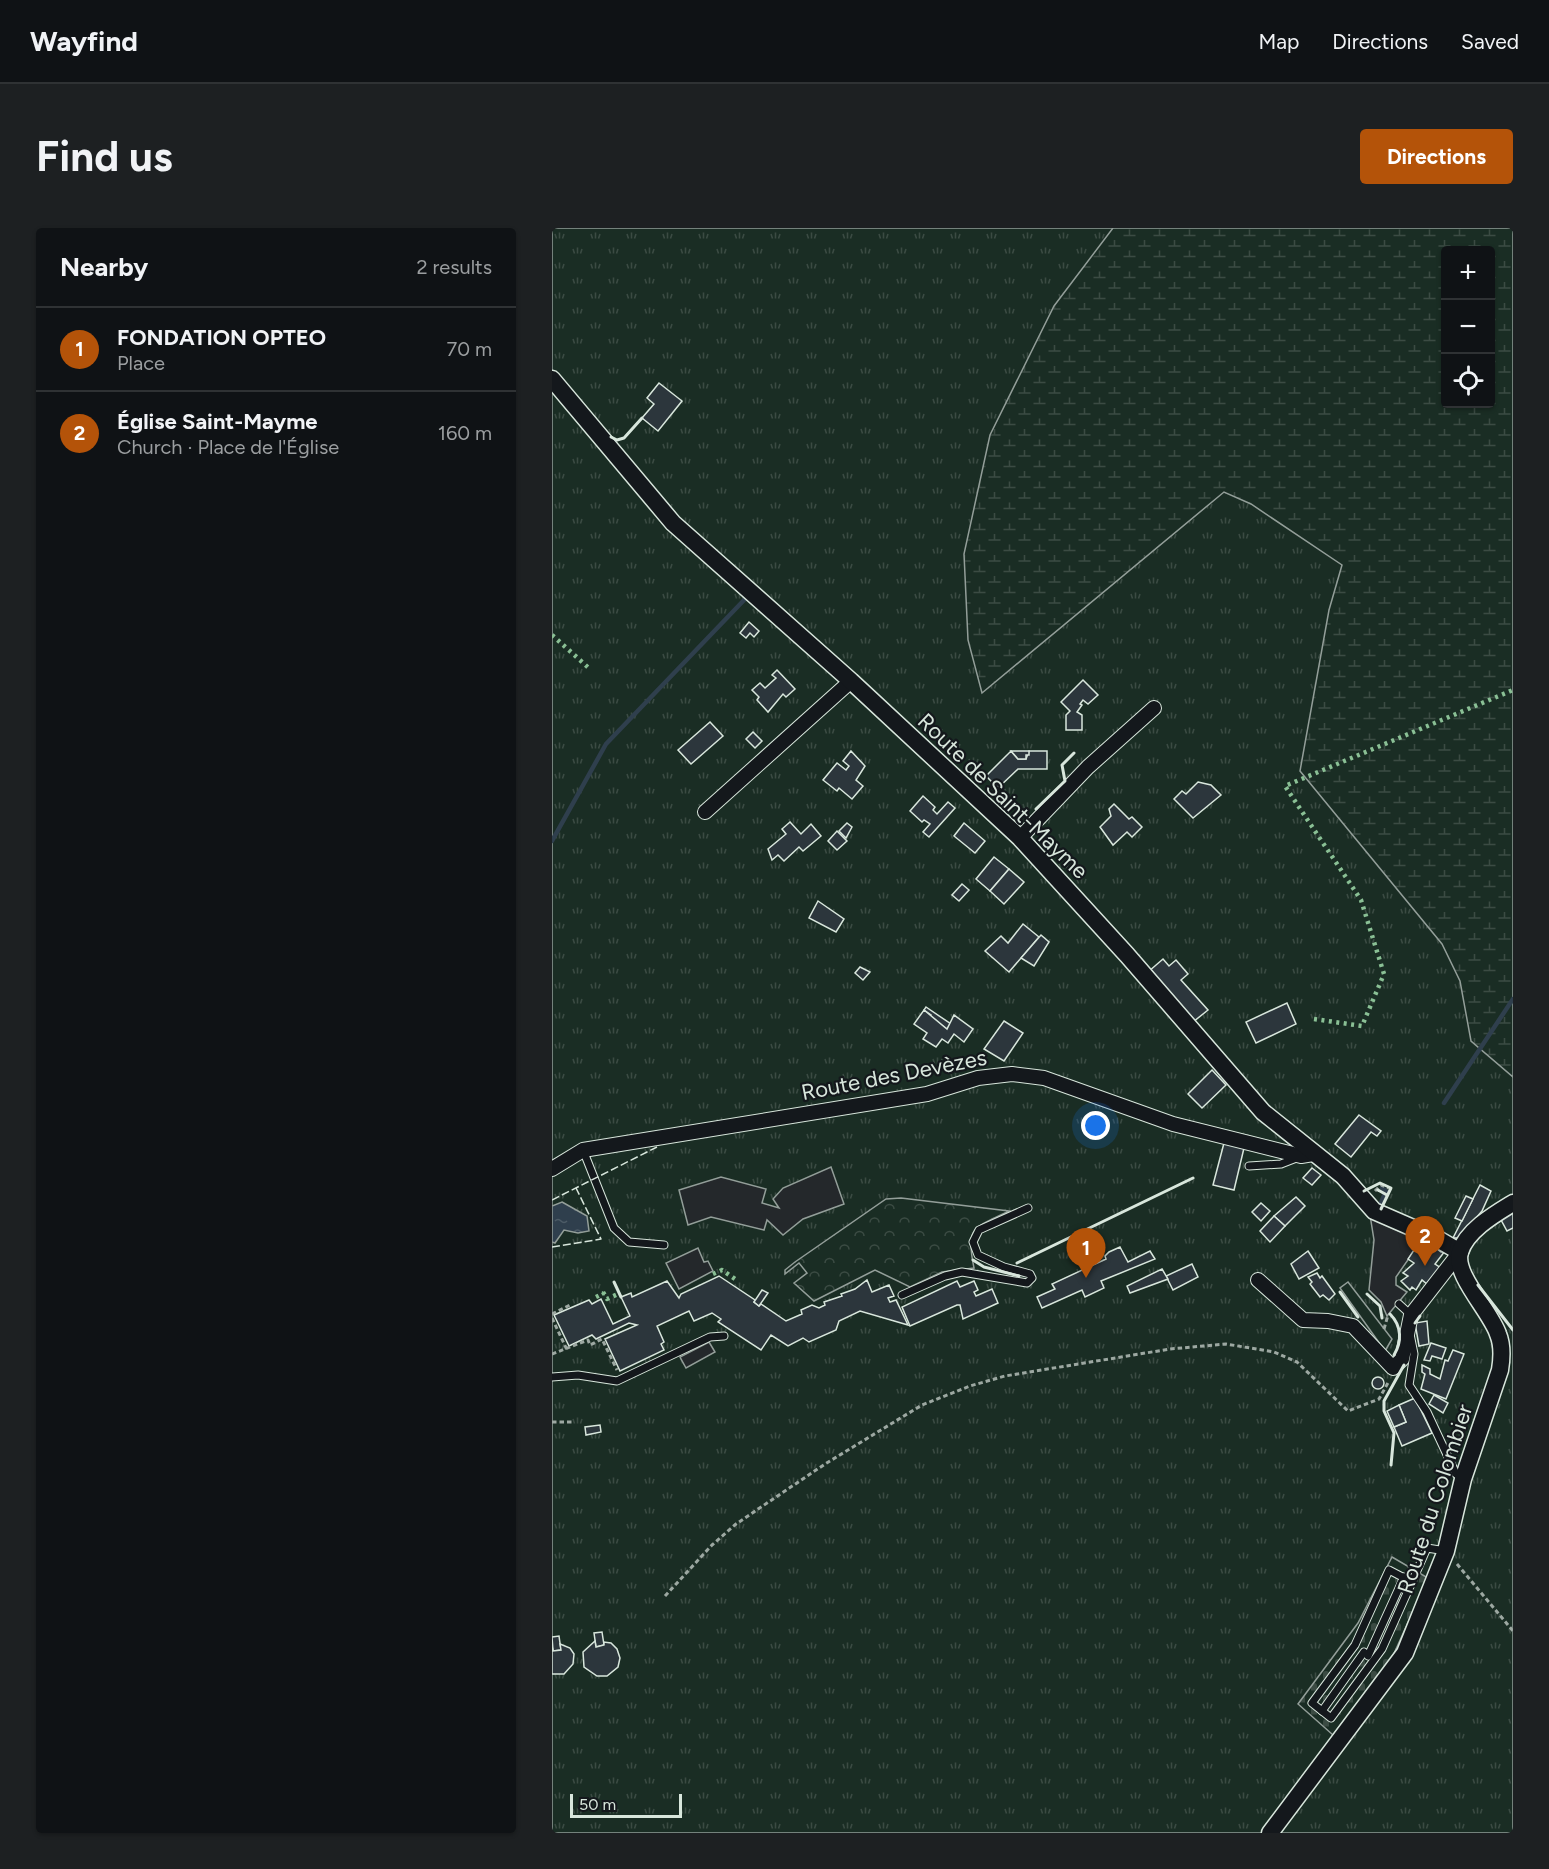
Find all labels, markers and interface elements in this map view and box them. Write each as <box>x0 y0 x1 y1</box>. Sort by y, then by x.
text: Wayfind <box>30 24 138 58</box>
text: Map <box>1258 29 1299 54</box>
text: Directions <box>1332 29 1428 54</box>
text: Saved <box>1461 29 1519 54</box>
button: Directions <box>1360 129 1513 184</box>
text: Find us <box>36 131 173 182</box>
map controls <box>1441 246 1495 408</box>
button: + <box>1441 246 1495 300</box>
text: Nearby <box>60 251 148 283</box>
text: 2 results <box>416 255 492 279</box>
button: − <box>1441 300 1495 354</box>
text: FONDATION OPTEO <box>117 324 326 351</box>
text: 1 <box>75 337 84 361</box>
text: 70 m <box>446 337 492 361</box>
text: Place <box>117 351 165 375</box>
button: locate <box>1441 354 1495 408</box>
text: Église Saint-Mayme <box>117 408 318 435</box>
text: 2 <box>74 421 85 445</box>
text: 160 m <box>438 421 492 445</box>
text: Church · Place de l'Église <box>117 435 339 459</box>
street label: Route de Saint-Mayme <box>912 708 1094 884</box>
street label: Route des Devèzes <box>799 1044 989 1106</box>
your location <box>1081 1111 1110 1140</box>
pin: 2 <box>1406 1216 1444 1266</box>
pin: 1 <box>1066 1228 1106 1278</box>
street label: Route du Colombier <box>1392 1400 1479 1597</box>
scale bar <box>570 1791 682 1818</box>
text: 50 m <box>579 1795 616 1814</box>

